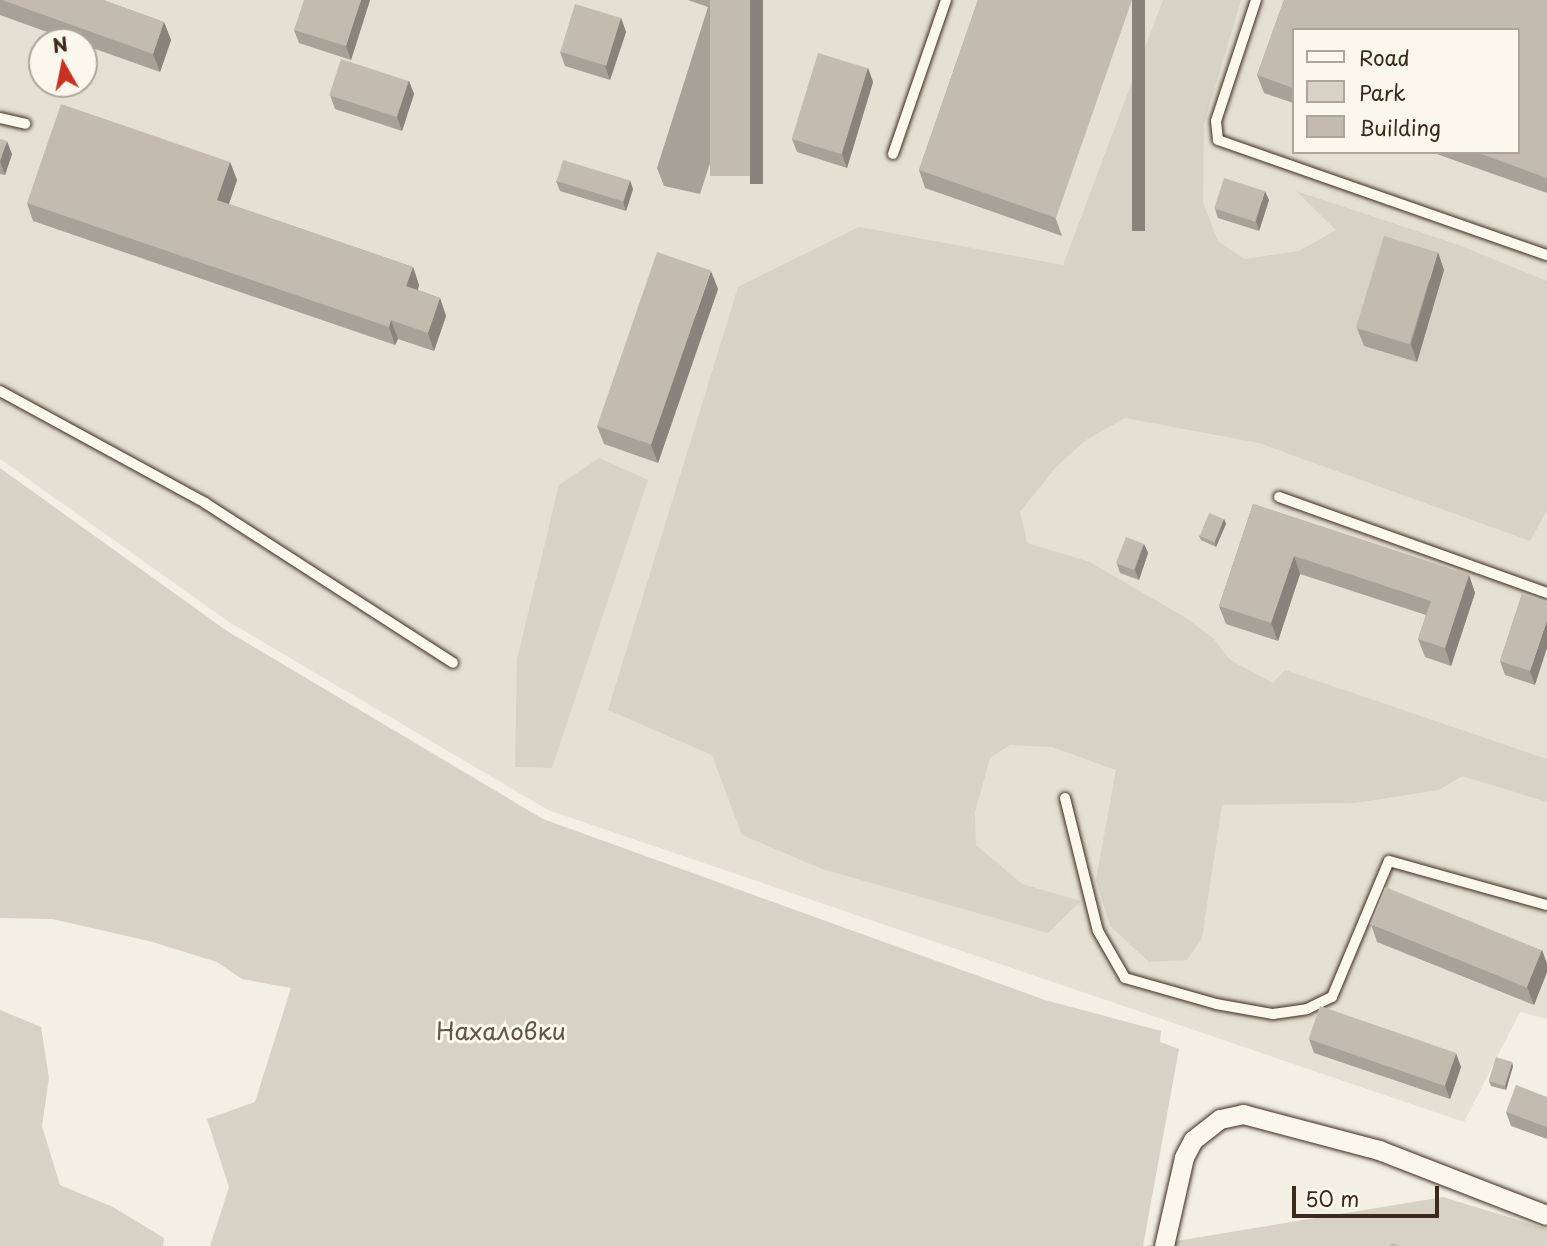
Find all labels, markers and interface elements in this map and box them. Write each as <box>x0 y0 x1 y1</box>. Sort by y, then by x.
north arrow <box>28 28 98 98</box>
legend <box>1292 28 1519 154</box>
text: N <box>50 29 70 59</box>
text: Road <box>1359 41 1410 73</box>
text: Park <box>1359 76 1406 108</box>
text: Building <box>1359 111 1441 143</box>
park label: Нахаловки <box>436 1017 566 1045</box>
scale bar <box>1295 1172 1442 1216</box>
text: 50 m <box>1305 1182 1359 1214</box>

